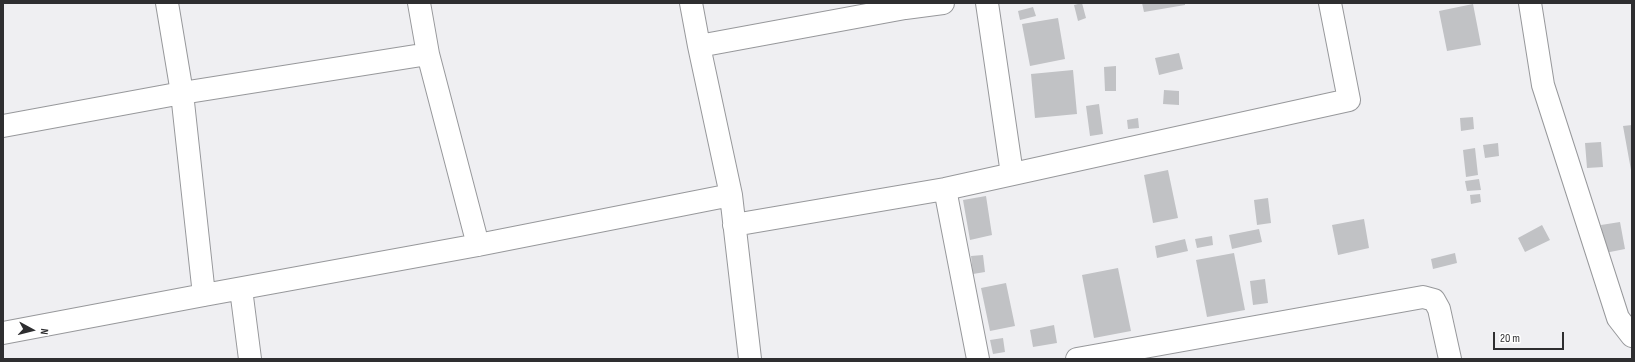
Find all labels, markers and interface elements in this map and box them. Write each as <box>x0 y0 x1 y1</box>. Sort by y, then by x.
north arrow <box>12 310 52 350</box>
scale bar <box>1495 324 1566 350</box>
text: N <box>38 328 51 335</box>
text: 20 m <box>1500 331 1520 346</box>

